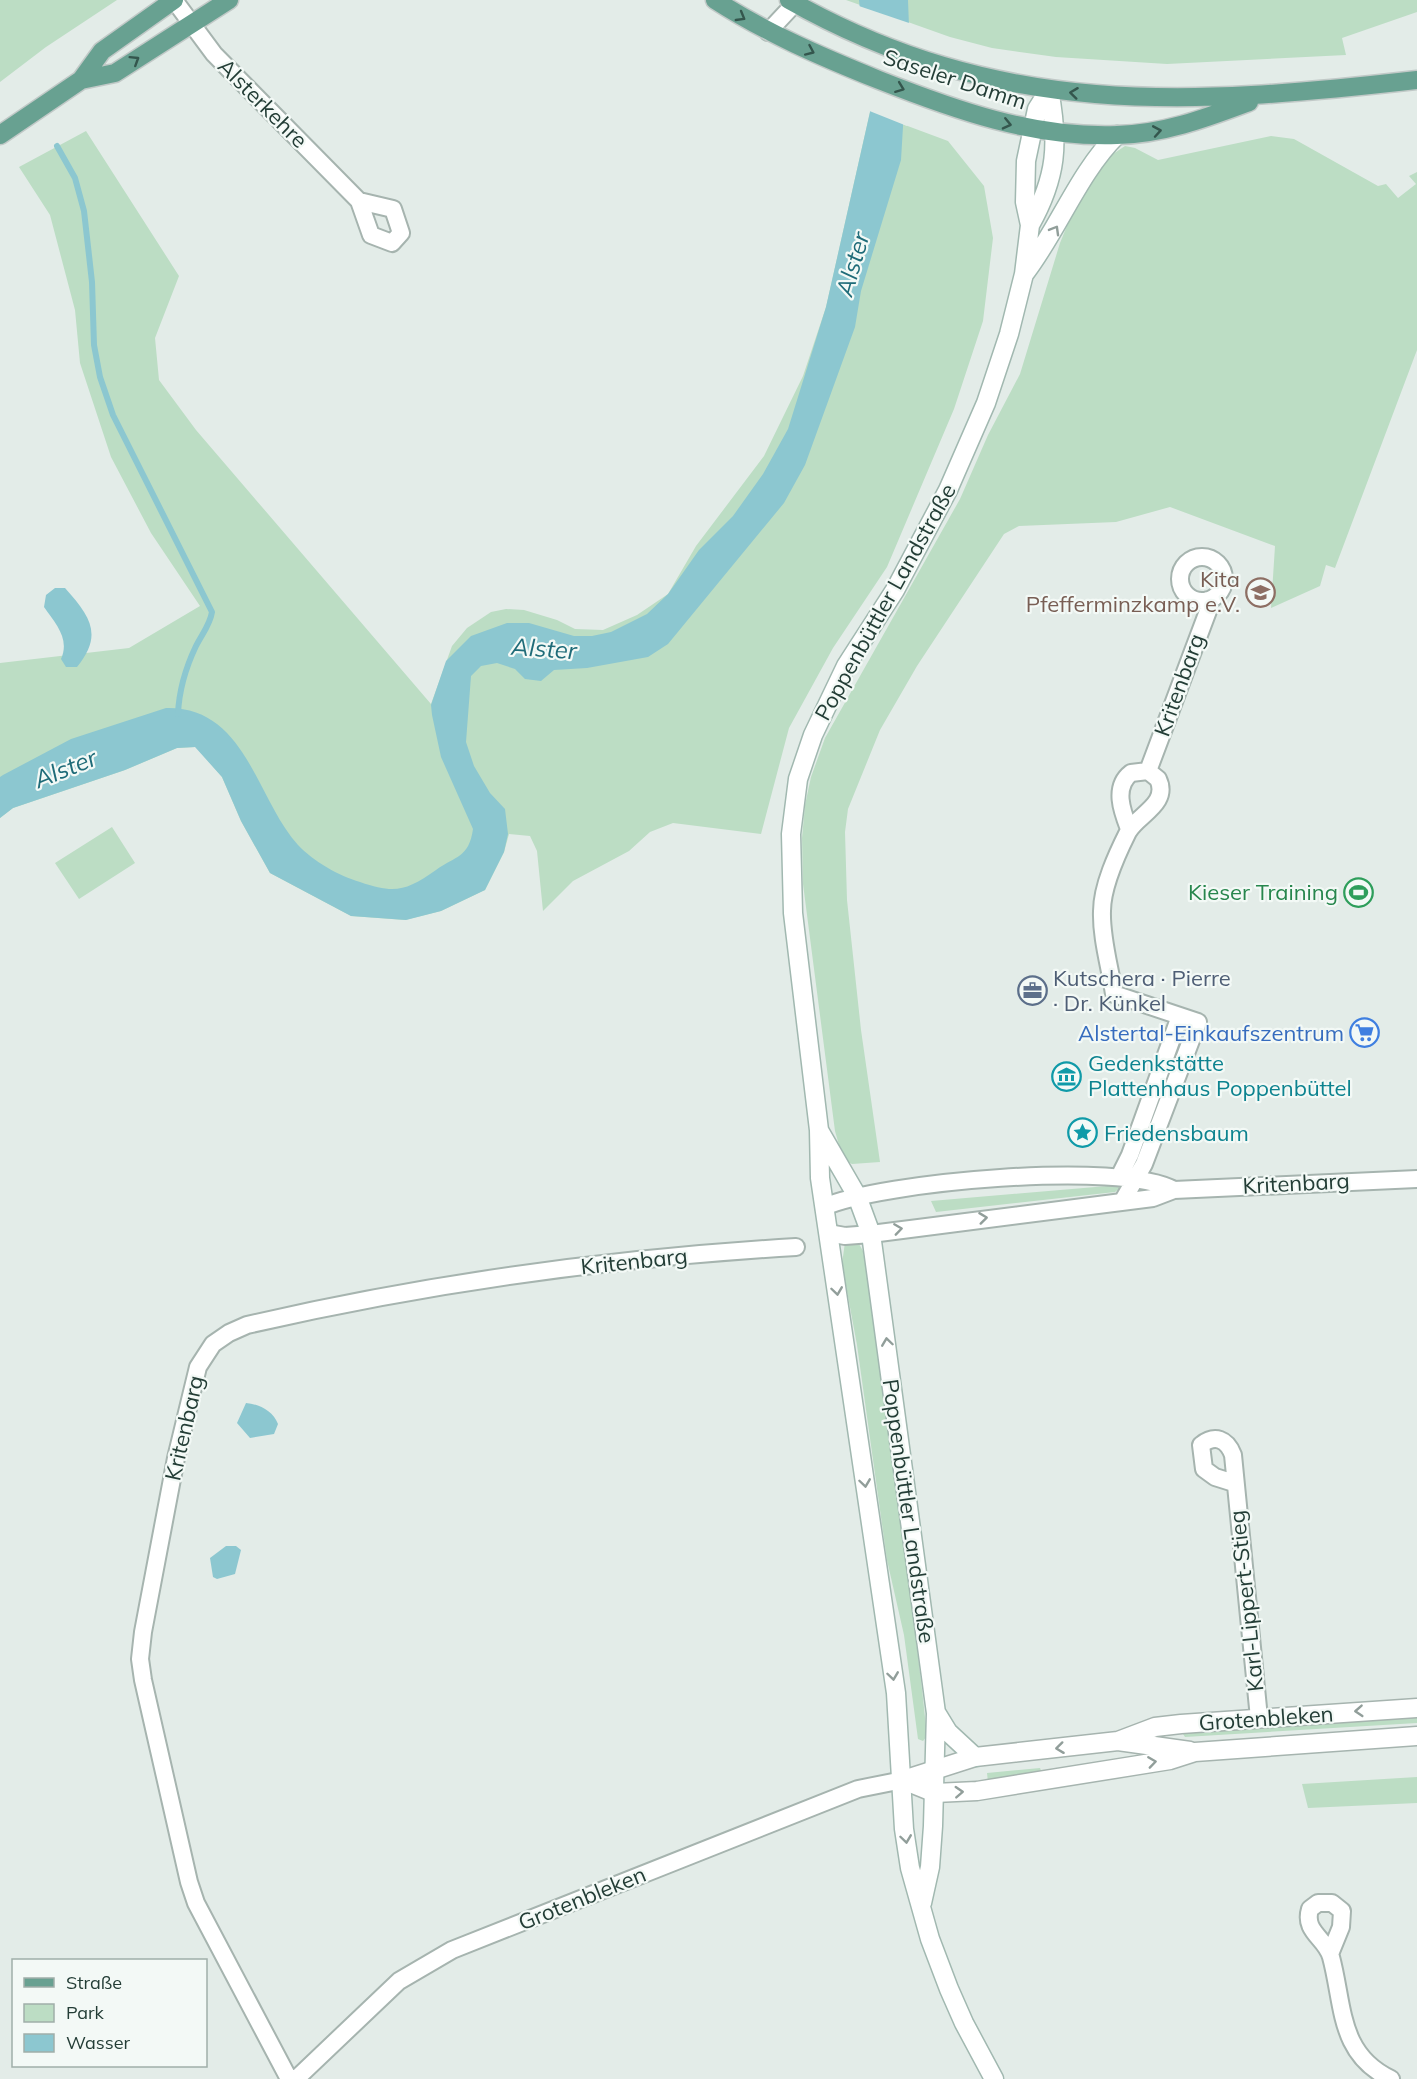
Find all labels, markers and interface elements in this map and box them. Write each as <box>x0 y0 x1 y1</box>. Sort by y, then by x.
one-way arrow <box>735 9 745 21</box>
street label: Saseler Damm <box>880 43 1030 115</box>
one-way arrow <box>804 44 815 56</box>
street label: Alsterkehre <box>212 52 314 154</box>
one-way arrow <box>129 56 139 68</box>
one-way arrow <box>894 81 905 93</box>
one-way arrow <box>1070 87 1079 100</box>
one-way arrow <box>1002 116 1012 129</box>
one-way arrow <box>1153 125 1162 137</box>
one-way arrow <box>1048 226 1059 237</box>
water label: Alster <box>828 227 876 300</box>
street label: Poppenbüttler Landstraße <box>808 479 962 725</box>
place label: Kita Pfefferminzkamp e.V. <box>1026 565 1240 618</box>
school or university icon: Kita Pfefferminzkamp e.V. <box>1245 576 1277 608</box>
street label: Kritenbarg <box>1148 630 1210 740</box>
water label: Alster <box>509 631 579 665</box>
water label: Alster <box>28 741 102 794</box>
sports icon: Kieser Training <box>1343 876 1375 908</box>
place label: Kieser Training <box>1188 878 1338 906</box>
place label: Kutschera · Pierre · Dr. Künkel <box>1053 964 1231 1017</box>
office icon: Kutschera · Pierre · Dr. Künkel <box>1016 975 1048 1007</box>
supermarket icon: Alstertal-Einkaufszentrum <box>1349 1017 1381 1049</box>
place label: Alstertal-Einkaufszentrum <box>1078 1019 1344 1047</box>
place label: Gedenkstätte Plattenhaus Poppenbüttel <box>1088 1049 1352 1102</box>
museum icon: Gedenkstätte Plattenhaus Poppenbüttel <box>1051 1060 1083 1092</box>
place icon: Friedensbaum <box>1067 1117 1099 1149</box>
place label: Friedensbaum <box>1104 1119 1249 1147</box>
street label: Kritenbarg <box>1242 1166 1350 1200</box>
one-way arrow <box>979 1213 988 1225</box>
one-way arrow <box>893 1224 902 1236</box>
street label: Kritenbarg <box>579 1241 689 1281</box>
one-way arrow <box>830 1286 842 1295</box>
one-way arrow <box>881 1338 893 1347</box>
street label: Kritenbarg <box>158 1373 210 1483</box>
street label: Poppenbüttler Landstraße <box>877 1377 941 1645</box>
one-way arrow <box>859 1479 871 1488</box>
street label: Karl-Lippert-Stieg <box>1223 1509 1269 1693</box>
one-way arrow <box>887 1672 899 1681</box>
street label: Grotenbleken <box>1198 1699 1334 1737</box>
one-way arrow <box>1354 1704 1363 1717</box>
one-way arrow <box>1055 1741 1064 1754</box>
one-way arrow <box>1148 1757 1157 1769</box>
one-way arrow <box>955 1785 964 1798</box>
one-way arrow <box>899 1834 911 1843</box>
street label: Grotenbleken <box>514 1860 650 1936</box>
legend <box>12 1959 207 2067</box>
text: Straße <box>66 1971 122 1994</box>
text: Park <box>66 2001 105 2024</box>
text: Wasser <box>66 2031 130 2054</box>

